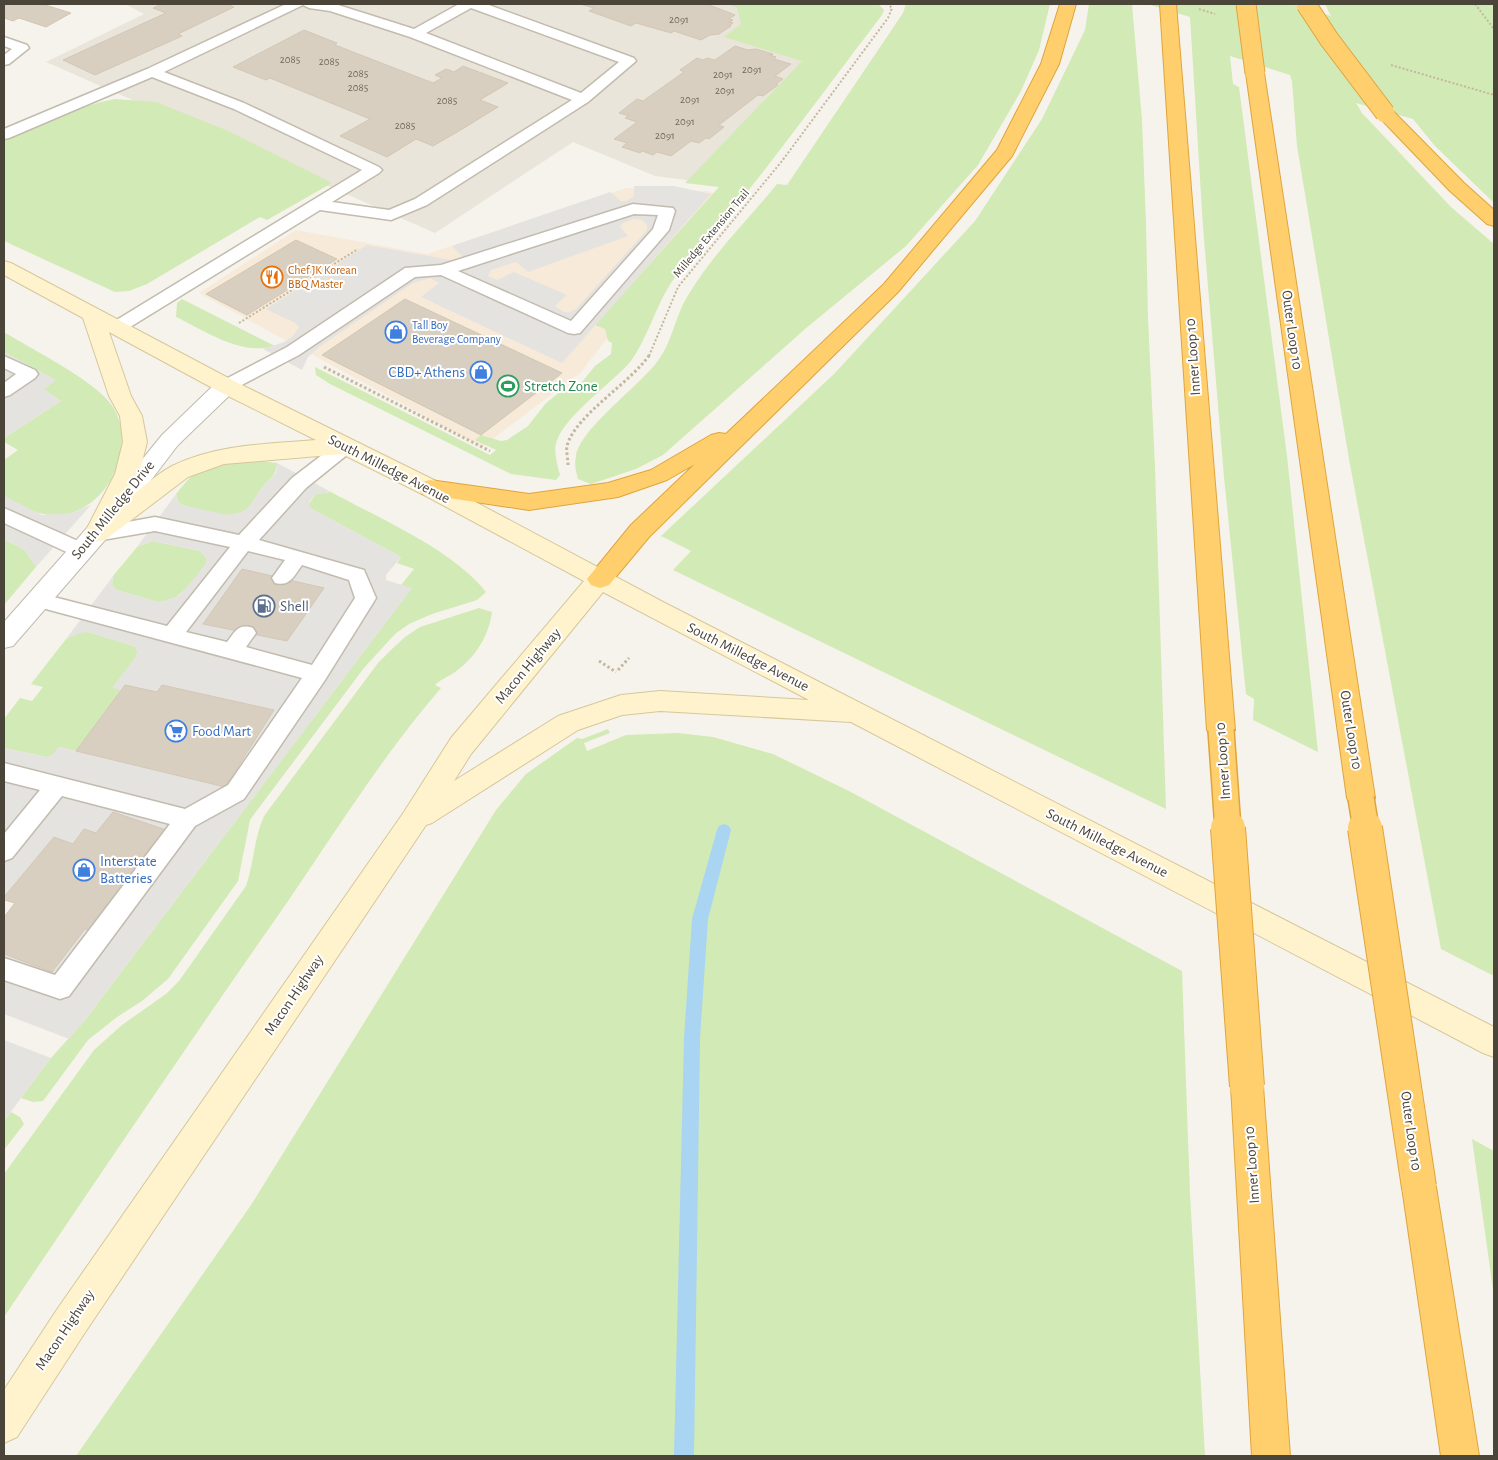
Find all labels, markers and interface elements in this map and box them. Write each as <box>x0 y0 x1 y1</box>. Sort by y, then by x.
house number: 2091 <box>669 14 689 25</box>
house number: 2085 <box>280 54 301 65</box>
house number: 2085 <box>319 56 340 67</box>
house number: 2091 <box>742 64 762 75</box>
house number: 2085 <box>348 68 369 79</box>
house number: 2091 <box>713 69 733 80</box>
house number: 2085 <box>348 82 369 93</box>
house number: 2091 <box>715 85 735 96</box>
house number: 2091 <box>680 94 700 105</box>
house number: 2085 <box>437 95 458 106</box>
house number: 2091 <box>675 116 695 127</box>
house number: 2085 <box>395 120 416 131</box>
house number: 2091 <box>655 130 675 141</box>
street label: Milledge Extension Trail <box>671 186 751 280</box>
place label: Chef JK Korean BBQ Master <box>288 264 357 291</box>
restaurant icon: Chef JK Korean BBQ Master <box>260 265 284 289</box>
street label: Outer Loop 10 <box>1279 289 1305 371</box>
street label: Inner Loop 10 <box>1183 318 1203 396</box>
place label: Tall Boy Beverage Company <box>412 319 501 346</box>
shop icon: Tall Boy Beverage Company <box>384 320 408 344</box>
shop icon: CBD+ Athens <box>469 360 493 384</box>
place label: CBD+ Athens <box>389 365 465 380</box>
sports icon: Stretch Zone <box>496 374 520 398</box>
place label: Stretch Zone <box>524 379 598 394</box>
street label: South Milledge Avenue <box>326 432 453 506</box>
street label: South Milledge Drive <box>69 458 157 562</box>
fuel station icon: Shell <box>252 594 276 618</box>
place label: Shell <box>280 599 309 614</box>
street label: South Milledge Avenue <box>685 620 812 694</box>
street label: Macon Highway <box>492 625 564 707</box>
street label: Outer Loop 10 <box>1337 689 1365 771</box>
supermarket icon: Food Mart <box>164 719 188 743</box>
street label: Inner Loop 10 <box>1213 722 1233 800</box>
place label: Food Mart <box>192 724 251 739</box>
street label: South Milledge Avenue <box>1044 806 1171 880</box>
place label: Interstate Batteries <box>100 854 157 886</box>
shop icon: Interstate Batteries <box>72 858 96 882</box>
street label: Macon Highway <box>262 952 327 1038</box>
street label: Outer Loop 10 <box>1398 1090 1424 1172</box>
street label: Inner Loop 10 <box>1242 1126 1262 1204</box>
street label: Macon Highway <box>33 1287 98 1373</box>

